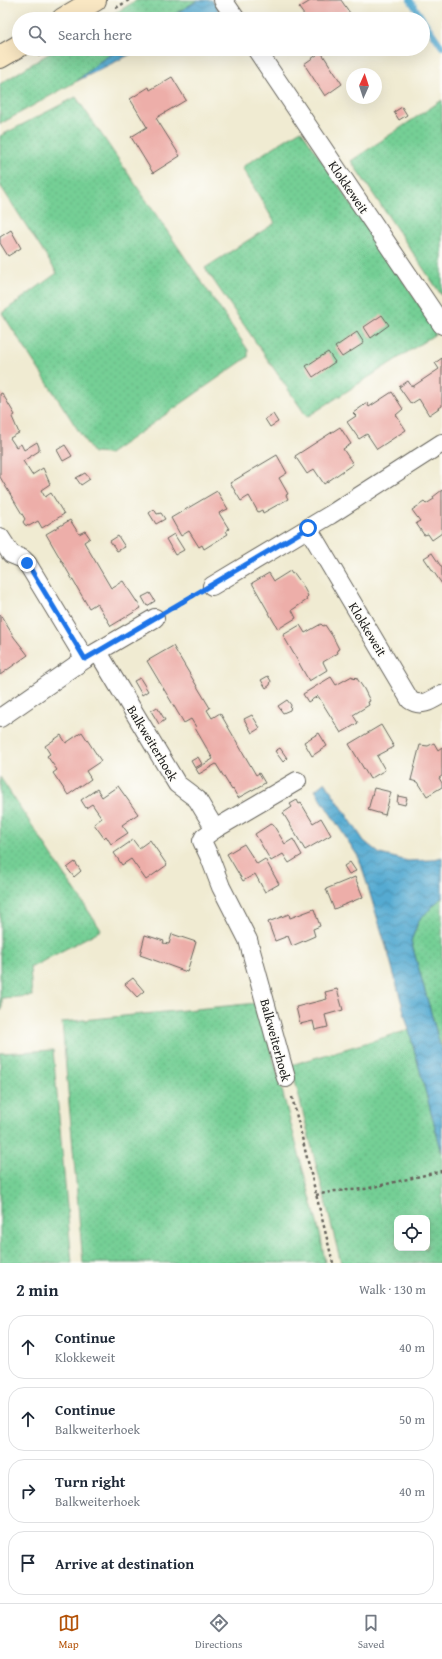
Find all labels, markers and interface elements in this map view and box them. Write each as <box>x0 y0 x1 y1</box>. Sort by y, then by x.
search box <box>12 12 430 56</box>
icon: search <box>26 23 48 45</box>
text: Search here <box>58 24 132 45</box>
north arrow <box>346 68 382 104</box>
street label: Klokkeweit <box>324 157 374 218</box>
route start <box>299 519 317 537</box>
route end <box>18 554 36 572</box>
street label: Klokkeweit <box>344 599 391 660</box>
street label: Balkweiterhoek <box>122 702 183 785</box>
street label: Balkweiterhoek <box>255 997 296 1084</box>
map controls <box>394 1215 430 1251</box>
button: locate <box>394 1215 430 1251</box>
text: 2 min <box>16 1277 58 1302</box>
text: Walk · 130 m <box>359 1280 426 1299</box>
text: Continue <box>55 1327 116 1348</box>
icon: ahead <box>17 1336 39 1358</box>
text: 40 m <box>399 1338 425 1357</box>
text: Klokkeweit <box>55 1348 115 1367</box>
text: Continue <box>55 1399 116 1420</box>
icon: ahead <box>17 1408 39 1430</box>
text: 50 m <box>399 1410 425 1429</box>
text: Balkweiterhoek <box>55 1420 140 1439</box>
text: Turn right <box>55 1471 126 1492</box>
icon: right <box>17 1480 39 1502</box>
text: 40 m <box>399 1482 425 1501</box>
text: Balkweiterhoek <box>55 1492 140 1511</box>
icon: arrive <box>17 1552 39 1574</box>
text: Arrive at destination <box>55 1553 194 1574</box>
tab: Map <box>58 1612 80 1652</box>
tab: Directions <box>195 1612 242 1652</box>
tab: Saved <box>358 1612 384 1652</box>

